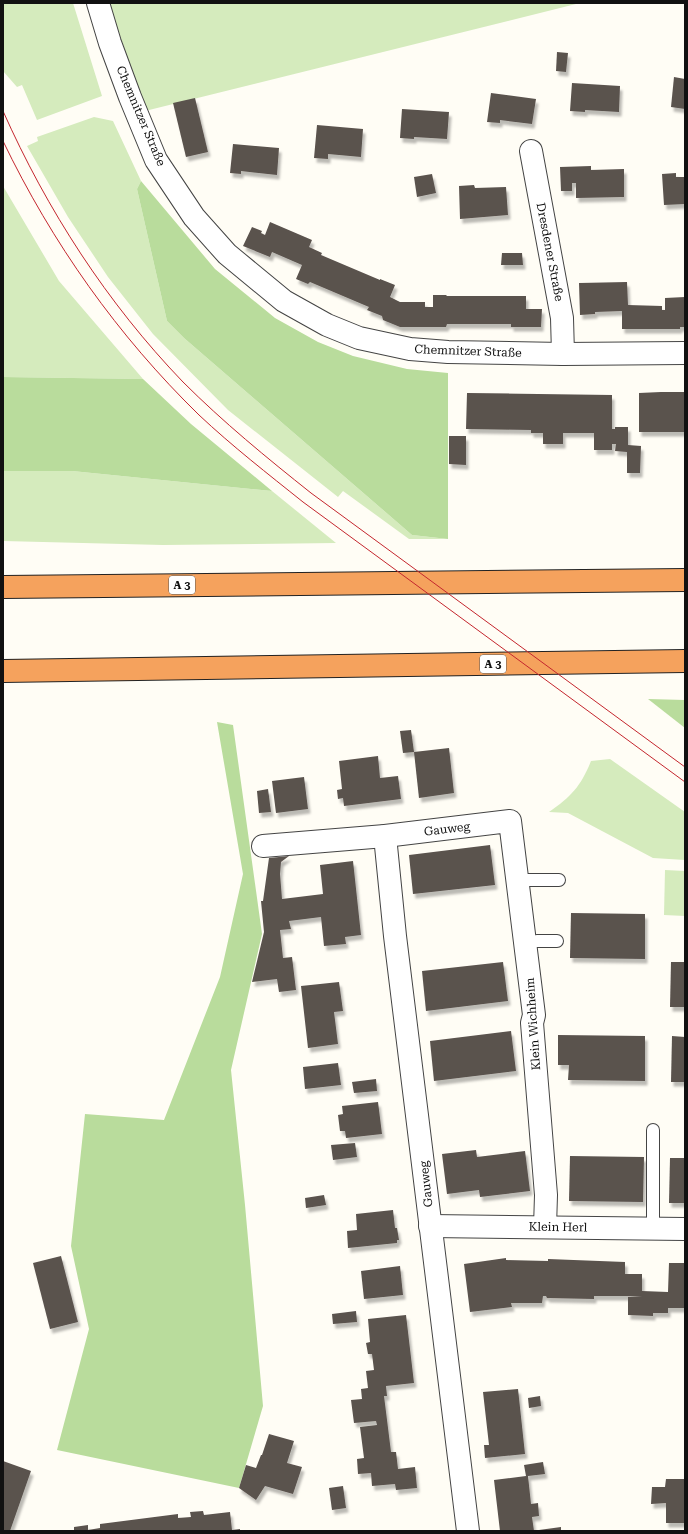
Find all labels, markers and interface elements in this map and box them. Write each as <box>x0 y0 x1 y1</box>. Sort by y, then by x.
street label: Chemnitzer Straße <box>114 64 169 169</box>
street label: Dresdener Straße <box>534 201 567 303</box>
street label: Chemnitzer Straße <box>414 342 522 360</box>
road number: A 3 <box>169 576 195 594</box>
road number: A 3 <box>480 655 506 673</box>
street label: Gauweg <box>423 819 471 839</box>
street label: Klein Wichheim <box>523 977 543 1071</box>
street label: Gauweg <box>417 1160 435 1208</box>
street label: Klein Herl <box>529 1219 588 1235</box>

